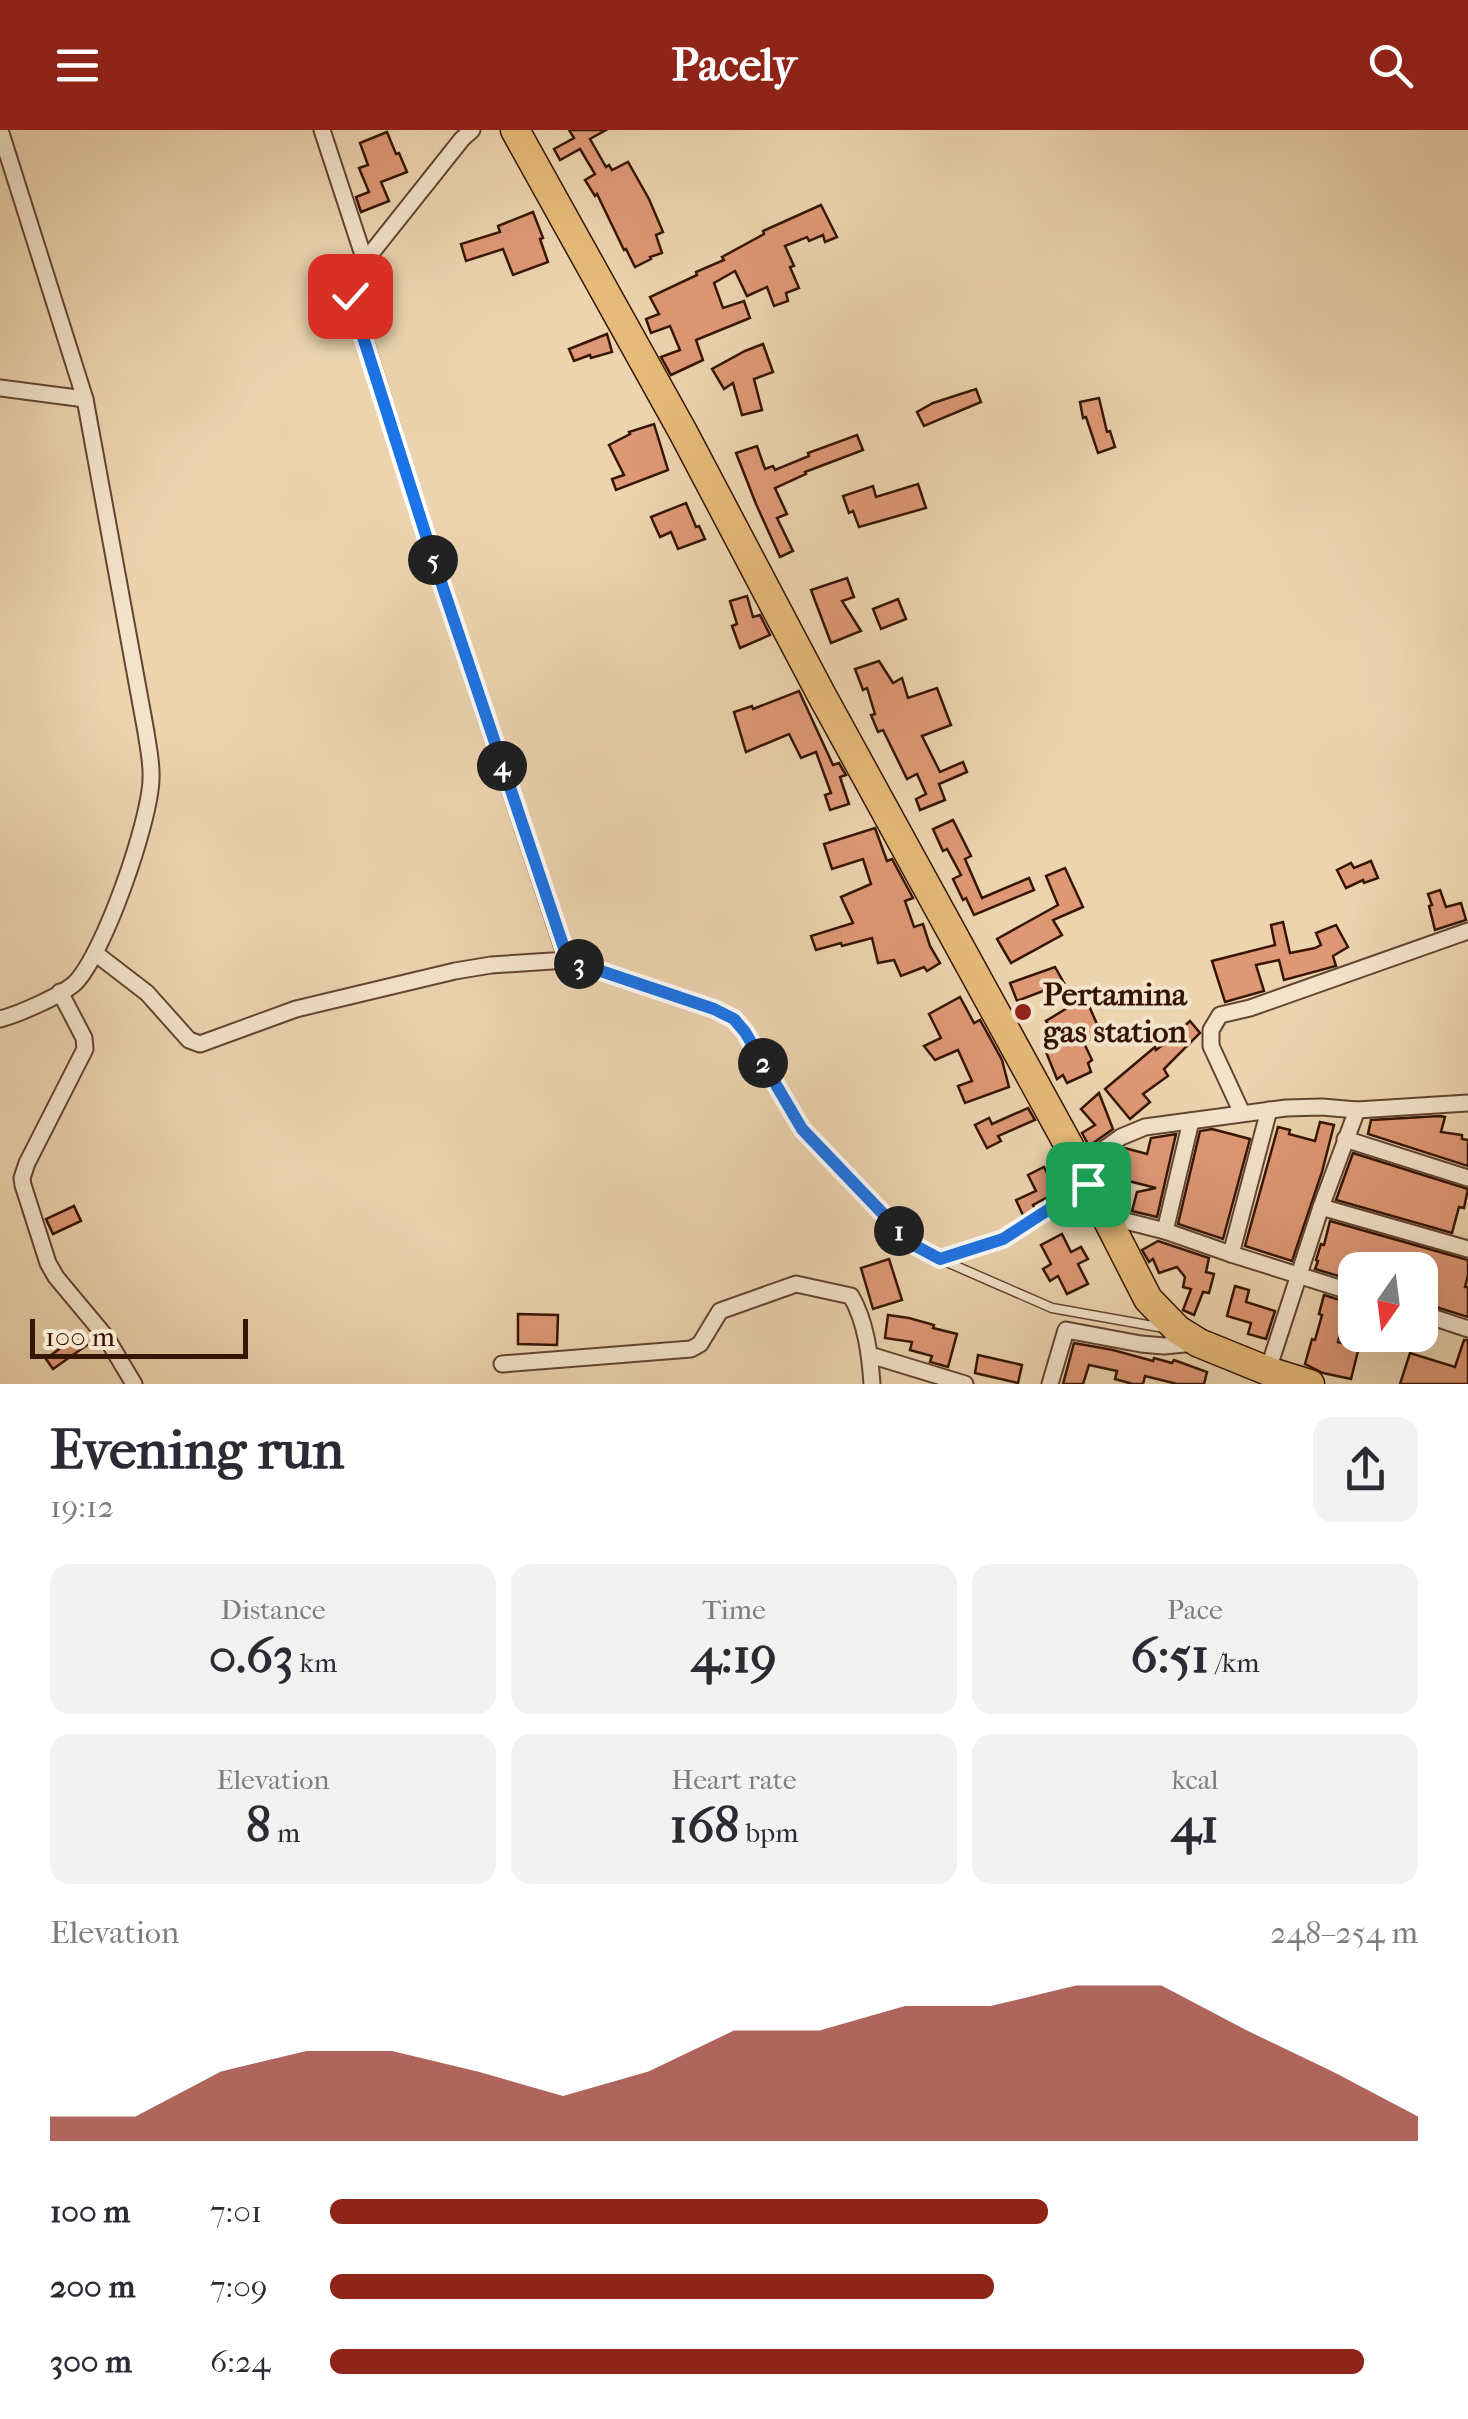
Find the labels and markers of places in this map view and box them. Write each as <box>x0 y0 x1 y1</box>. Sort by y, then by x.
pin <box>308 254 393 339</box>
pin: 5 <box>408 535 458 585</box>
pin: 4 <box>477 741 527 791</box>
pin: 3 <box>554 939 604 989</box>
place label: Pertamina gas station <box>1043 976 1188 1050</box>
marker: Pertamina gas station <box>1012 1001 1034 1023</box>
pin: 2 <box>738 1038 788 1088</box>
pin <box>1046 1142 1131 1227</box>
pin: 1 <box>874 1206 924 1256</box>

